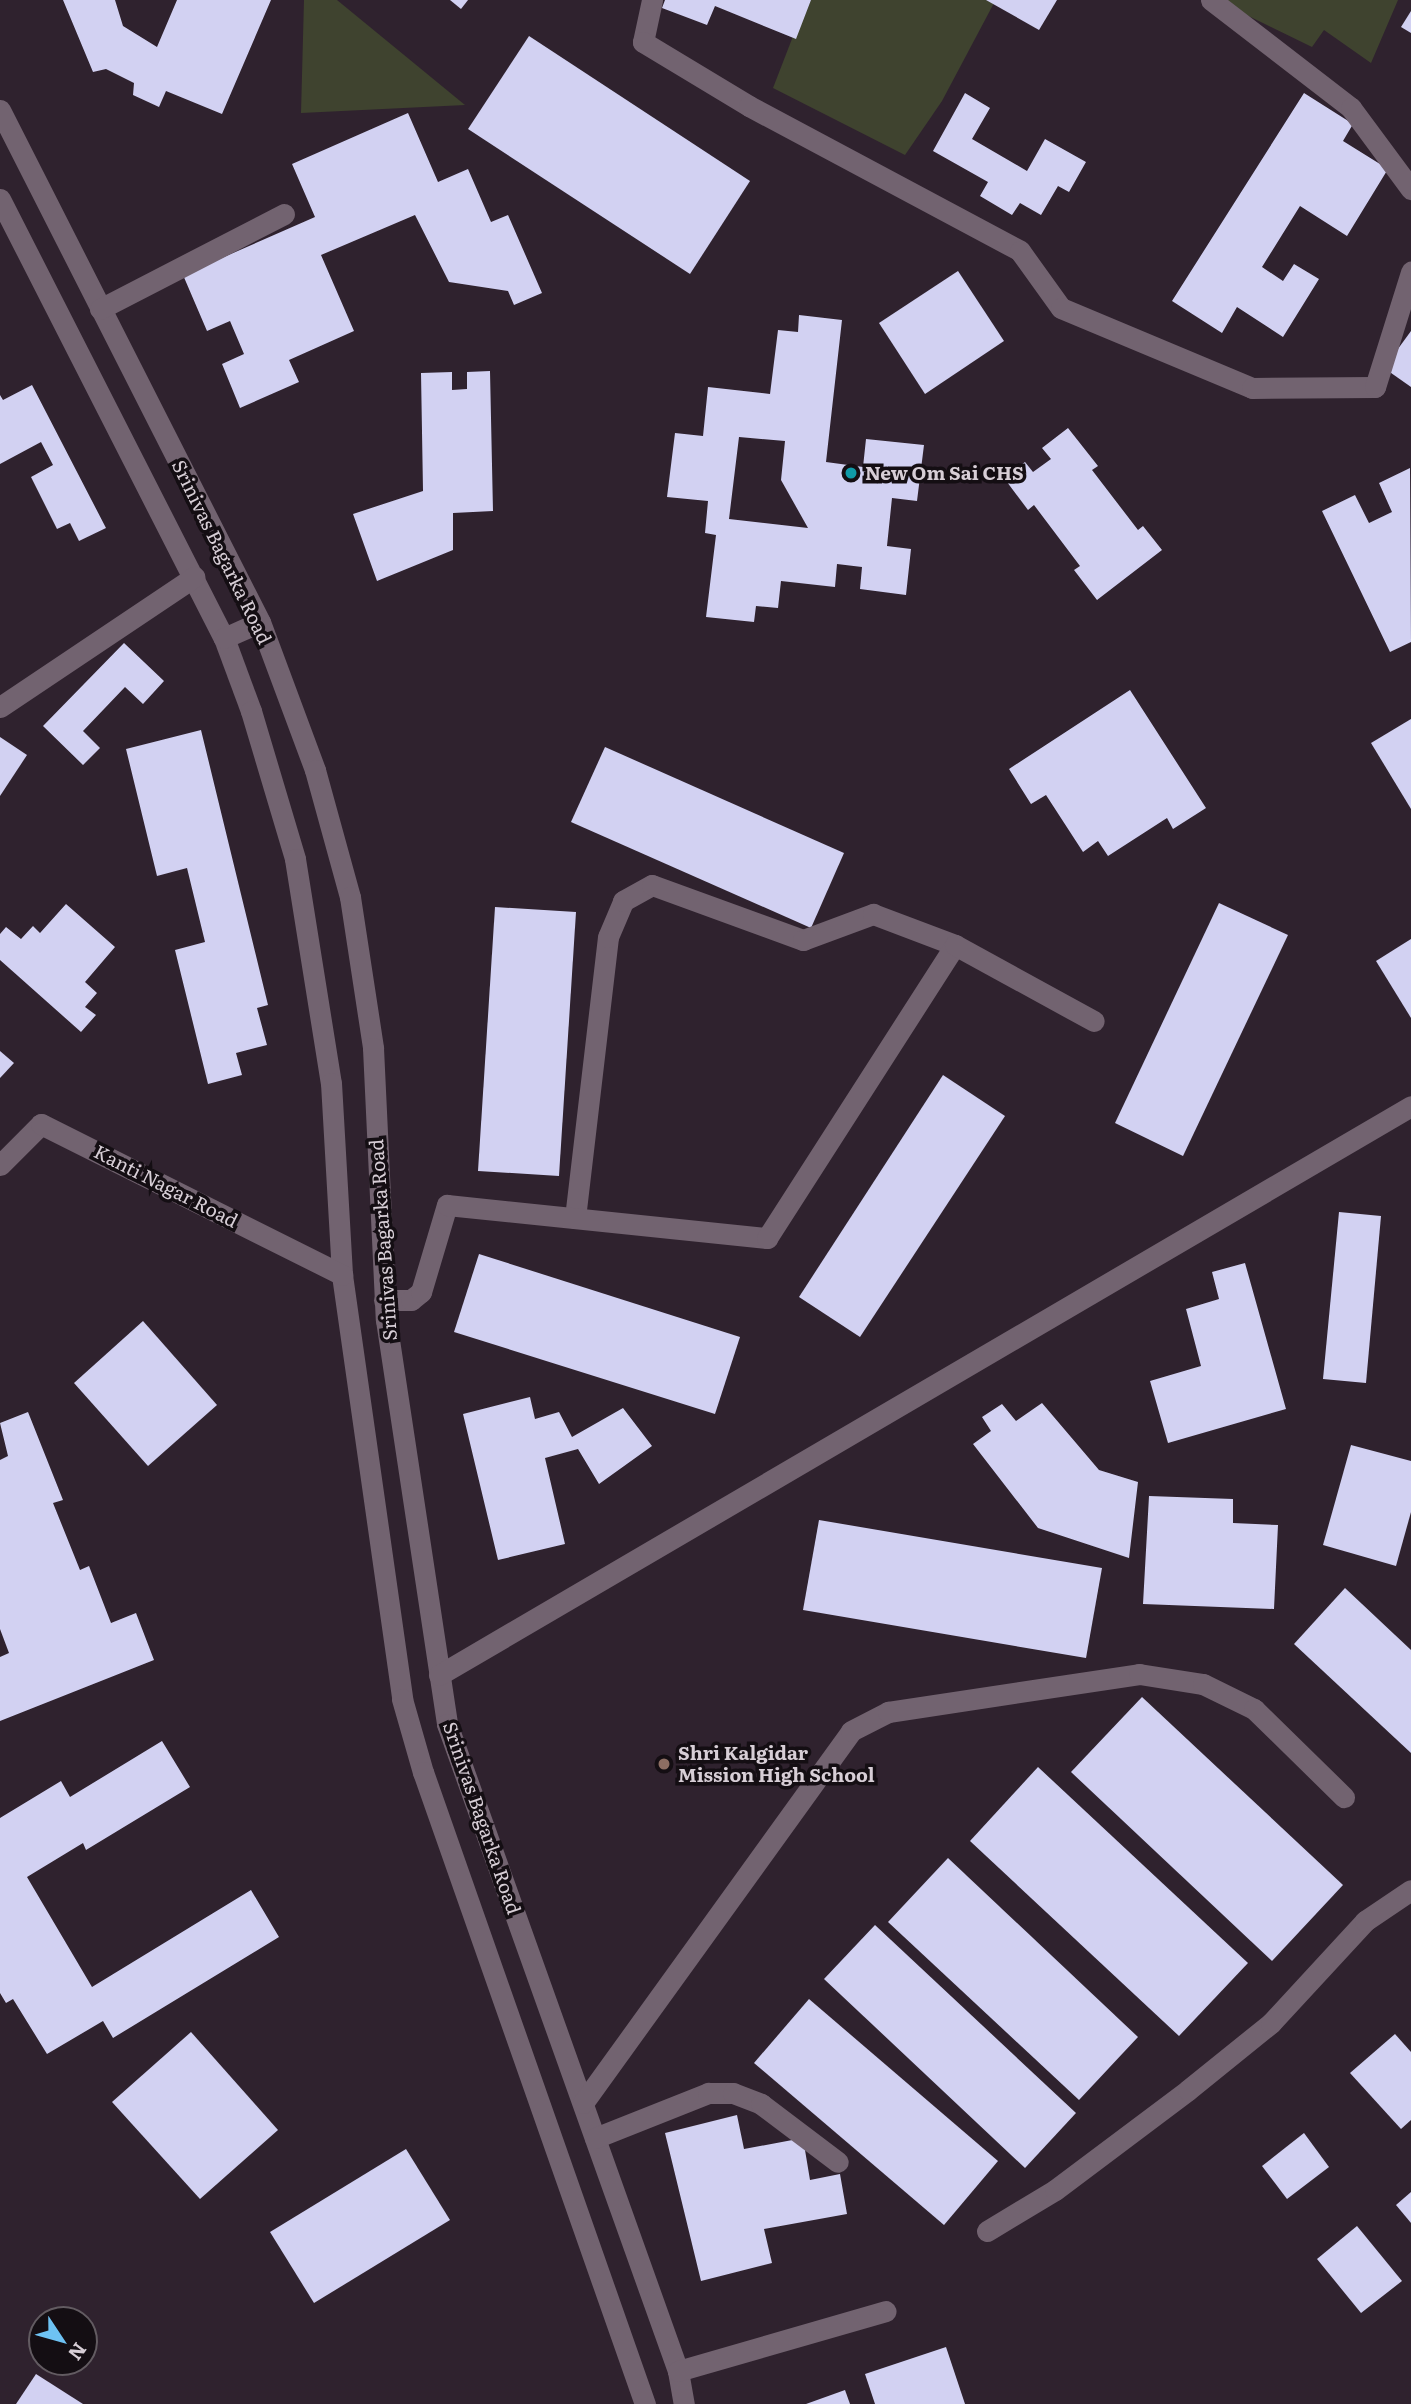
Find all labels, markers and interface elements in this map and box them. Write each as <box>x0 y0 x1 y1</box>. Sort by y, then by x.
street label: Srinivas Bagarka Road <box>167 456 277 648</box>
place label: New Om Sai CHS <box>865 462 1024 484</box>
marker: New Om Sai CHS <box>843 465 859 481</box>
street label: Srinivas Bagarka Road <box>365 1138 401 1342</box>
street label: Kanti Nagar Road <box>90 1140 242 1232</box>
street label: Srinivas Bagarka Road <box>438 1719 526 1917</box>
place label: Shri Kalgidar Mission High School <box>678 1742 875 1786</box>
marker: Shri Kalgidar Mission High School <box>656 1756 672 1772</box>
north arrow <box>28 2306 98 2376</box>
text: N <box>62 2337 94 2367</box>

